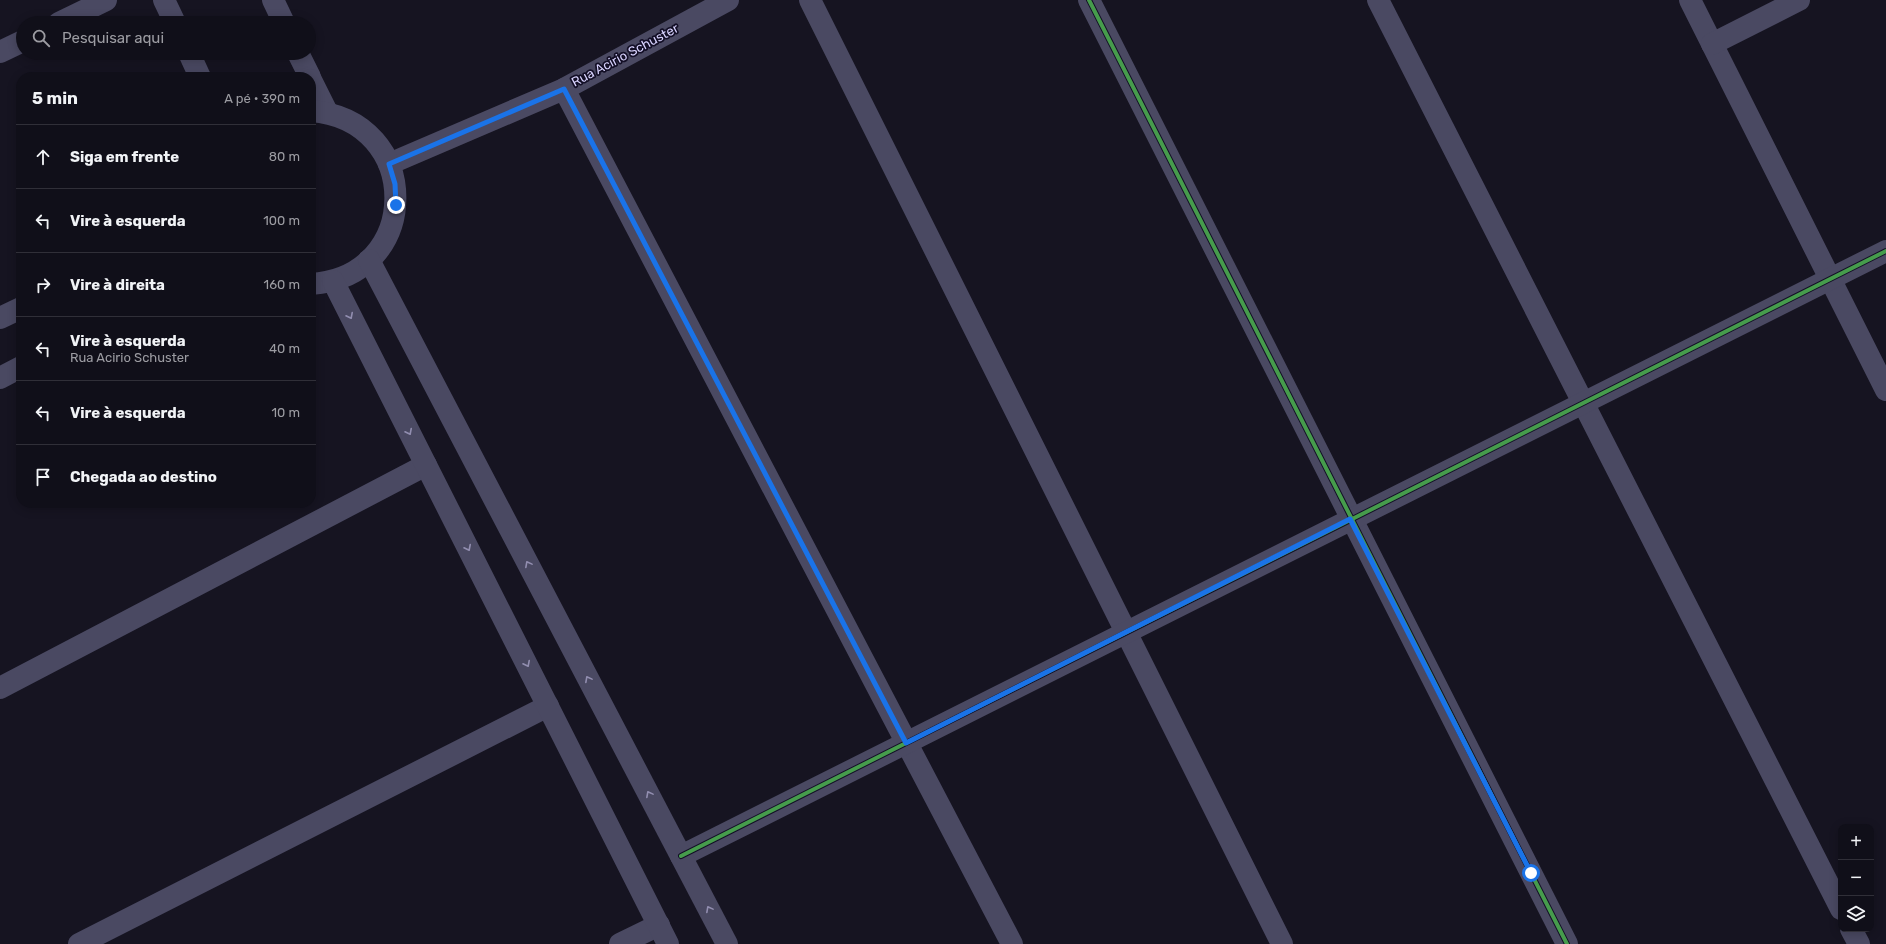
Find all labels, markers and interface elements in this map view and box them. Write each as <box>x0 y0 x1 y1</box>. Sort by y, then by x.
search box <box>16 16 316 60</box>
street label: Rua Acirio Schuster <box>569 20 681 90</box>
icon: search <box>30 27 52 49</box>
text: Pesquisar aqui <box>62 29 164 47</box>
text: 5 min <box>32 88 78 108</box>
text: A pé · 390 m <box>224 91 300 106</box>
icon: ahead <box>32 146 54 168</box>
text: Siga em frente <box>70 148 179 166</box>
text: 80 m <box>269 149 300 164</box>
route end <box>387 196 405 214</box>
icon: left <box>32 210 54 232</box>
text: Vire à esquerda <box>70 212 186 230</box>
text: 100 m <box>263 213 300 228</box>
icon: right <box>32 274 54 296</box>
text: Vire à direita <box>70 276 165 294</box>
text: 160 m <box>264 277 300 292</box>
one-way arrow <box>346 312 353 319</box>
text: Vire à esquerda <box>70 332 186 350</box>
icon: left <box>32 338 54 360</box>
text: 40 m <box>269 341 300 356</box>
text: Rua Acirio Schuster <box>70 350 189 365</box>
icon: left <box>32 402 54 424</box>
text: Vire à esquerda <box>70 404 186 422</box>
text: 10 m <box>271 405 300 420</box>
one-way arrow <box>404 427 412 435</box>
icon: arrive <box>32 466 54 488</box>
text: Chegada ao destino <box>70 468 217 486</box>
one-way arrow <box>463 543 471 551</box>
one-way arrow <box>525 561 533 568</box>
one-way arrow <box>522 659 529 667</box>
one-way arrow <box>586 676 593 683</box>
one-way arrow <box>646 791 653 798</box>
map controls <box>1838 824 1874 932</box>
button: + <box>1838 824 1874 860</box>
button: − <box>1838 860 1874 896</box>
route start <box>1522 864 1540 882</box>
button: layers <box>1838 896 1874 932</box>
one-way arrow <box>706 906 714 914</box>

